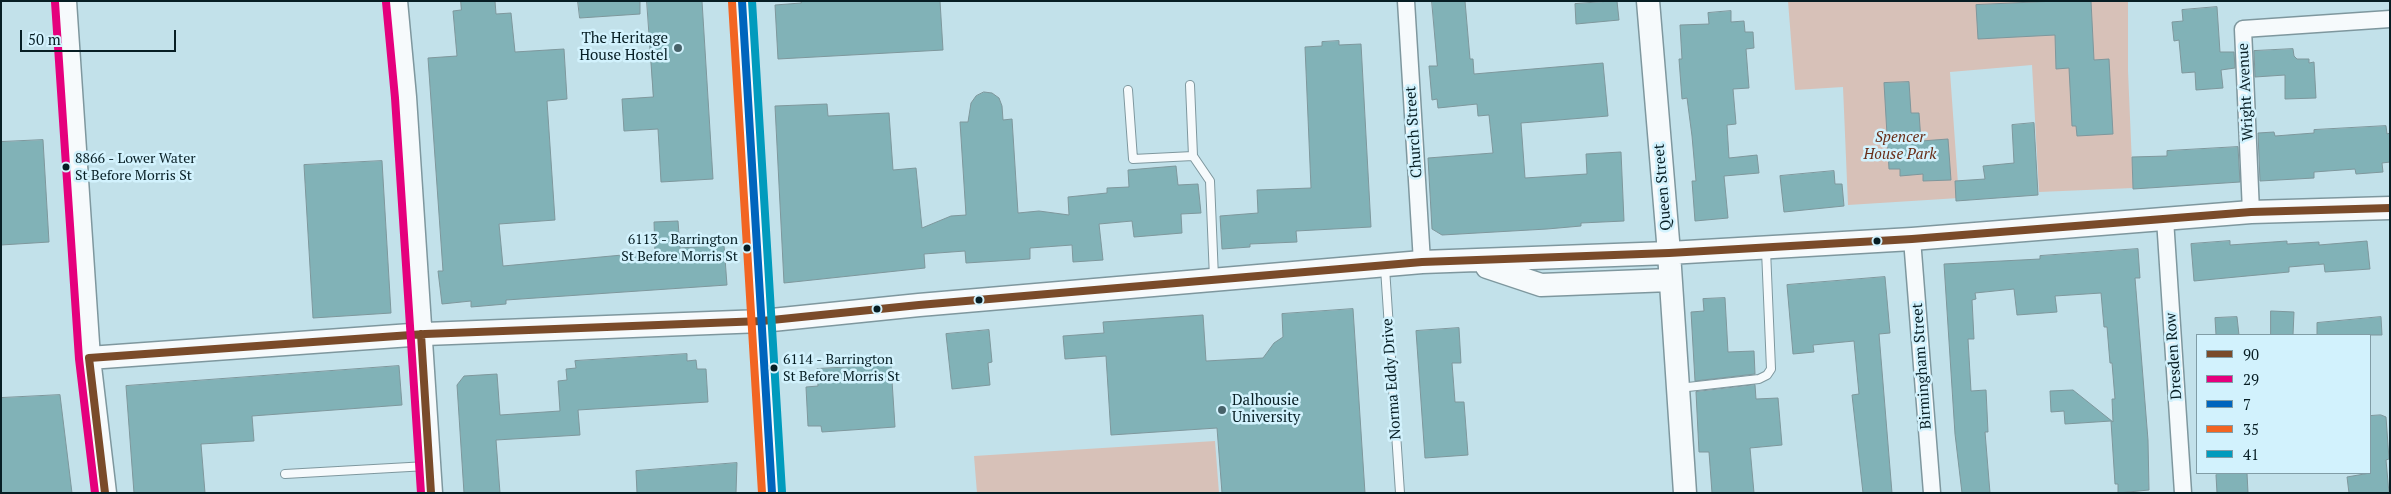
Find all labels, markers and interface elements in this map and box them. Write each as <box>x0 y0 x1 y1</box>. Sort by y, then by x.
scale bar <box>22 20 179 52</box>
text: 50 m <box>28 29 61 49</box>
place label: The Heritage House Hostel <box>579 30 668 65</box>
marker: The Heritage House Hostel <box>672 42 684 54</box>
street label: Wright Avenue <box>2234 42 2258 142</box>
street label: Church Street <box>1402 85 1426 179</box>
park label: Spencer House Park <box>1864 129 1936 164</box>
street label: Queen Street <box>1650 143 1676 231</box>
place label: 8866 - Lower Water St Before Morris St <box>75 151 196 184</box>
marker: 8866 - Lower Water St Before Morris St <box>61 162 71 172</box>
place label: 6113 - Barrington St Before Morris St <box>621 232 738 264</box>
unlabelled marker <box>1872 236 1882 246</box>
marker: 6113 - Barrington St Before Morris St <box>742 243 752 253</box>
unlabelled marker <box>974 295 984 305</box>
street label: Birmingham Street <box>1909 302 1935 430</box>
unlabelled marker <box>872 304 882 314</box>
street label: Dresden Row <box>2162 312 2186 400</box>
street label: Norma Eddy Drive <box>1379 318 1405 440</box>
legend <box>2196 334 2371 474</box>
text: 90 <box>2243 344 2259 364</box>
place label: 6114 - Barrington St Before Morris St <box>783 352 900 384</box>
marker: 6114 - Barrington St Before Morris St <box>769 363 779 373</box>
text: 29 <box>2243 369 2259 389</box>
place label: Dalhousie University <box>1232 392 1300 427</box>
text: 7 <box>2243 394 2251 414</box>
marker: Dalhousie University <box>1216 404 1228 416</box>
text: 35 <box>2243 419 2259 439</box>
text: 41 <box>2243 444 2259 464</box>

